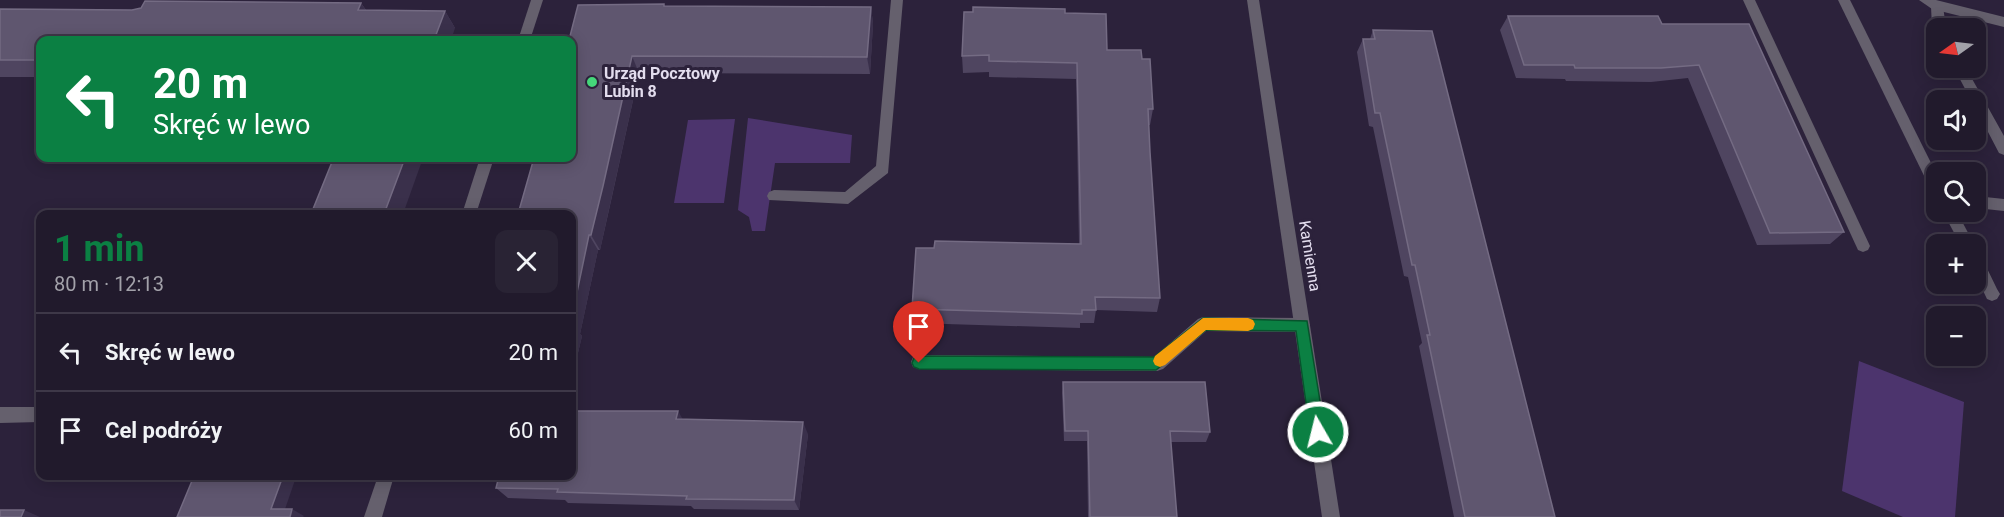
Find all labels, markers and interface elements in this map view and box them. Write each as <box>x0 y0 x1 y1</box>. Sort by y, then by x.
north arrow <box>1926 18 1986 78</box>
map controls <box>1926 18 1986 366</box>
text: 20 m <box>153 59 248 108</box>
icon: left <box>54 60 132 138</box>
place label: Urząd Pocztowy Lubin 8 <box>604 64 721 101</box>
marker: Urząd Pocztowy Lubin 8 <box>585 75 599 89</box>
button: sound <box>1926 90 1986 150</box>
text: Skręć w lewo <box>153 109 310 141</box>
button: search <box>1926 162 1986 222</box>
street label: Kamienna <box>1295 219 1325 293</box>
text: 1 min <box>54 228 145 270</box>
button: close <box>495 230 558 293</box>
button: + <box>1926 234 1986 294</box>
text: 80 m · 12:13 <box>54 272 164 296</box>
pin <box>893 301 944 363</box>
button: − <box>1926 306 1986 366</box>
icon: arrive <box>902 310 935 343</box>
icon: left <box>54 336 87 369</box>
text: Skręć w lewo <box>105 340 235 365</box>
text: 20 m <box>509 340 558 365</box>
position arrow <box>1286 400 1350 464</box>
icon: arrive <box>54 414 87 447</box>
text: Cel podróży <box>105 418 222 443</box>
text: 60 m <box>509 418 558 443</box>

